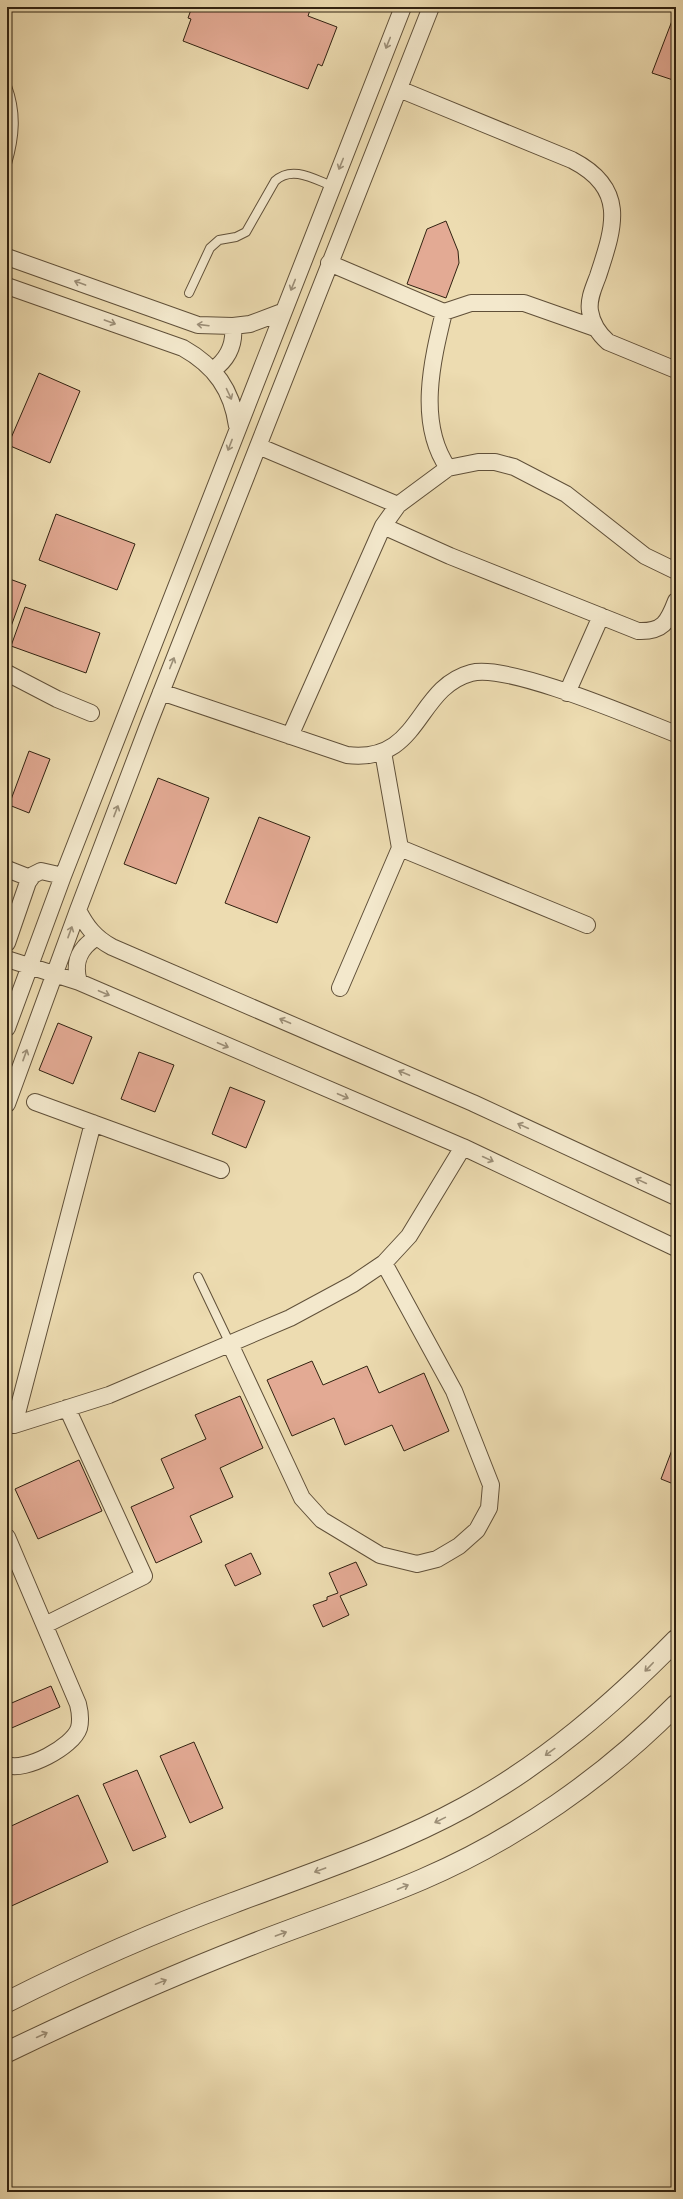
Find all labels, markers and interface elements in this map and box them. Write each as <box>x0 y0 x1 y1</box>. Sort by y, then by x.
one-way arrow <box>384 37 392 49</box>
one-way arrow <box>336 158 344 170</box>
one-way arrow <box>75 279 87 287</box>
one-way arrow <box>288 279 296 291</box>
one-way arrow <box>103 319 115 327</box>
one-way arrow <box>197 321 210 329</box>
one-way arrow <box>226 388 233 400</box>
one-way arrow <box>226 439 234 451</box>
one-way arrow <box>169 658 177 670</box>
one-way arrow <box>112 805 120 817</box>
one-way arrow <box>66 927 74 939</box>
one-way arrow <box>98 990 110 997</box>
one-way arrow <box>279 1017 291 1025</box>
one-way arrow <box>217 1041 229 1049</box>
one-way arrow <box>22 1049 30 1061</box>
one-way arrow <box>399 1069 411 1076</box>
one-way arrow <box>336 1093 348 1100</box>
one-way arrow <box>517 1122 529 1129</box>
one-way arrow <box>481 1156 493 1163</box>
one-way arrow <box>635 1177 647 1184</box>
one-way arrow <box>644 1662 654 1672</box>
one-way arrow <box>545 1748 556 1756</box>
one-way arrow <box>434 1817 446 1824</box>
one-way arrow <box>315 1867 327 1875</box>
one-way arrow <box>396 1883 408 1891</box>
one-way arrow <box>275 1929 287 1937</box>
one-way arrow <box>154 1978 166 1985</box>
one-way arrow <box>36 2031 48 2039</box>

